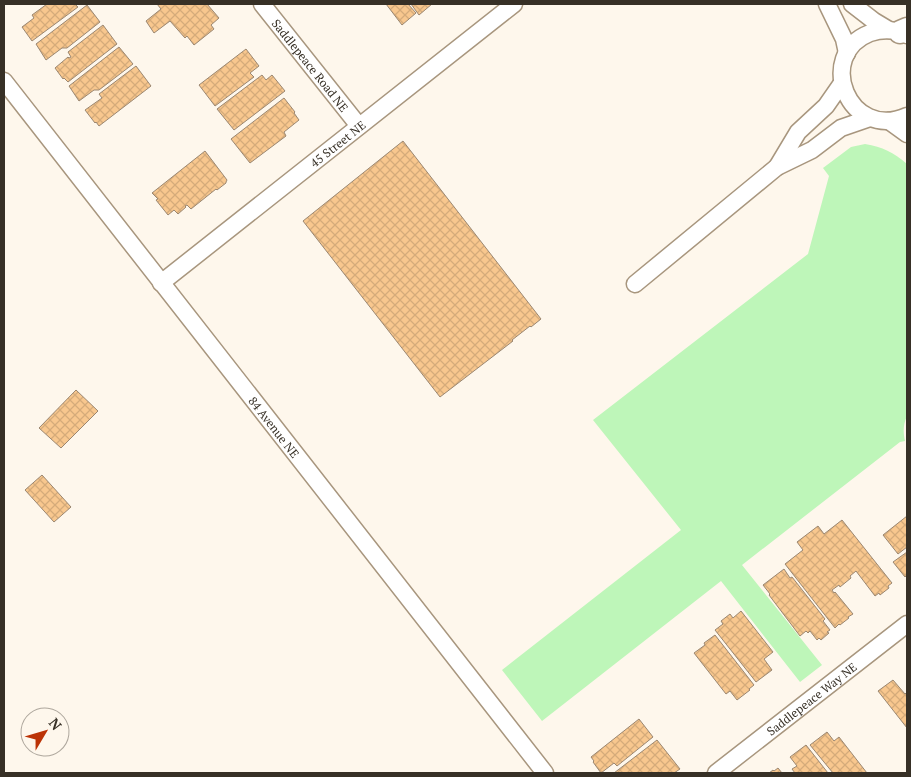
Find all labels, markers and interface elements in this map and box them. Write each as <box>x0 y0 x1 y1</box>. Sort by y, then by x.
street label: Saddlepeace Road NE <box>269 16 352 114</box>
street label: 45 Street NE <box>307 117 368 170</box>
street label: 84 Avenue NE <box>246 393 303 460</box>
street label: Saddlepeace Way NE <box>763 659 859 738</box>
north arrow <box>20 707 70 757</box>
text: N <box>45 714 67 734</box>

